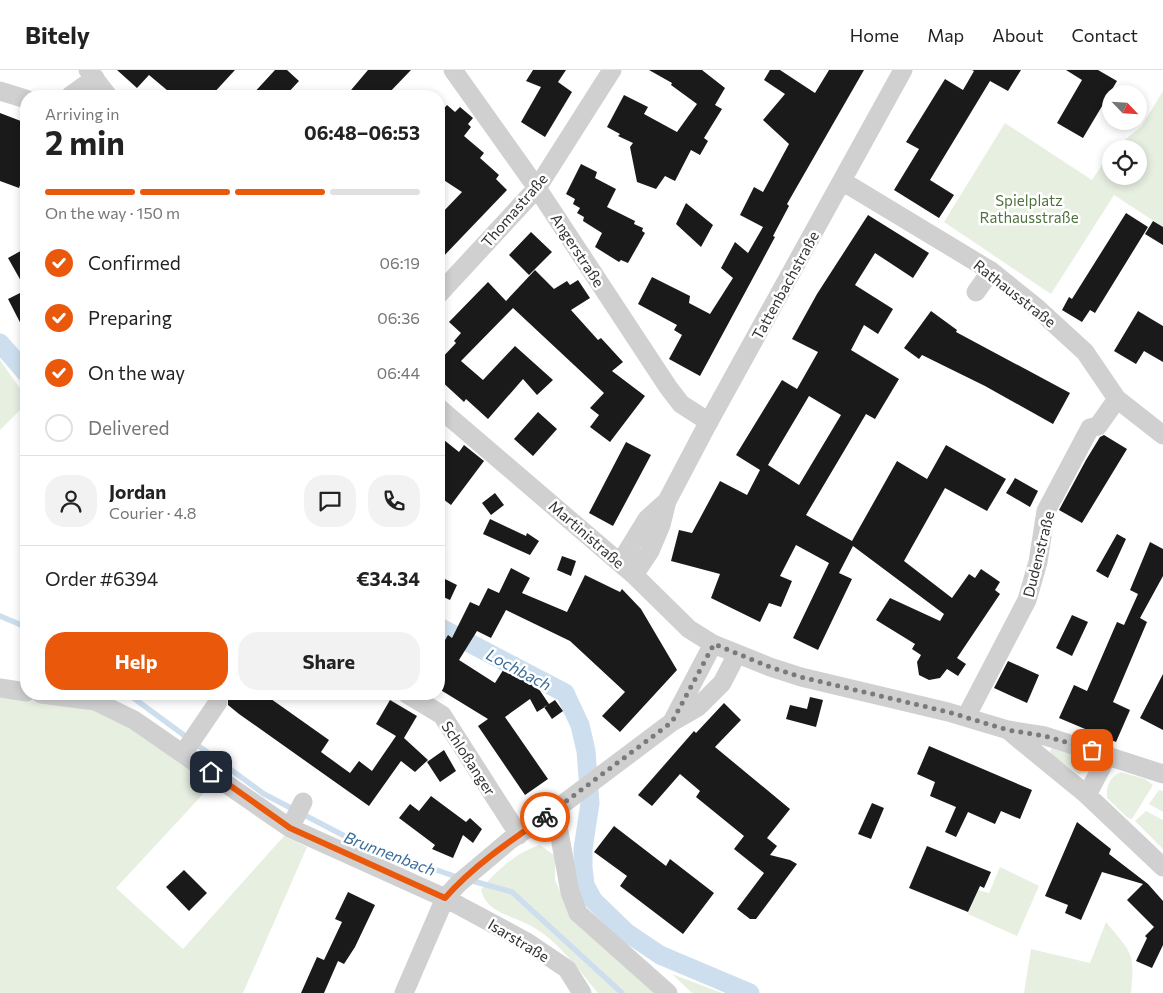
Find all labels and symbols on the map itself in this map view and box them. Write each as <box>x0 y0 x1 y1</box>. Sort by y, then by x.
north arrow <box>1102 85 1148 130</box>
street label: Thomastraße <box>477 169 551 251</box>
park label: Spielplatz Rathausstraße <box>979 191 1079 226</box>
street label: Angerstraße <box>548 210 609 290</box>
street label: Tattenbachstraße <box>748 228 822 342</box>
street label: Rathausstraße <box>970 255 1060 331</box>
street label: Martinistraße <box>546 496 628 572</box>
street label: Dudenstraße <box>1019 509 1057 599</box>
water label: Lochbach <box>483 644 555 694</box>
street label: Schloßanger <box>438 718 500 799</box>
pin <box>1071 729 1113 771</box>
pin <box>190 751 232 793</box>
courier <box>520 792 570 842</box>
water label: Brunnenbach <box>342 827 438 879</box>
street label: Isarstraße <box>485 915 553 965</box>

